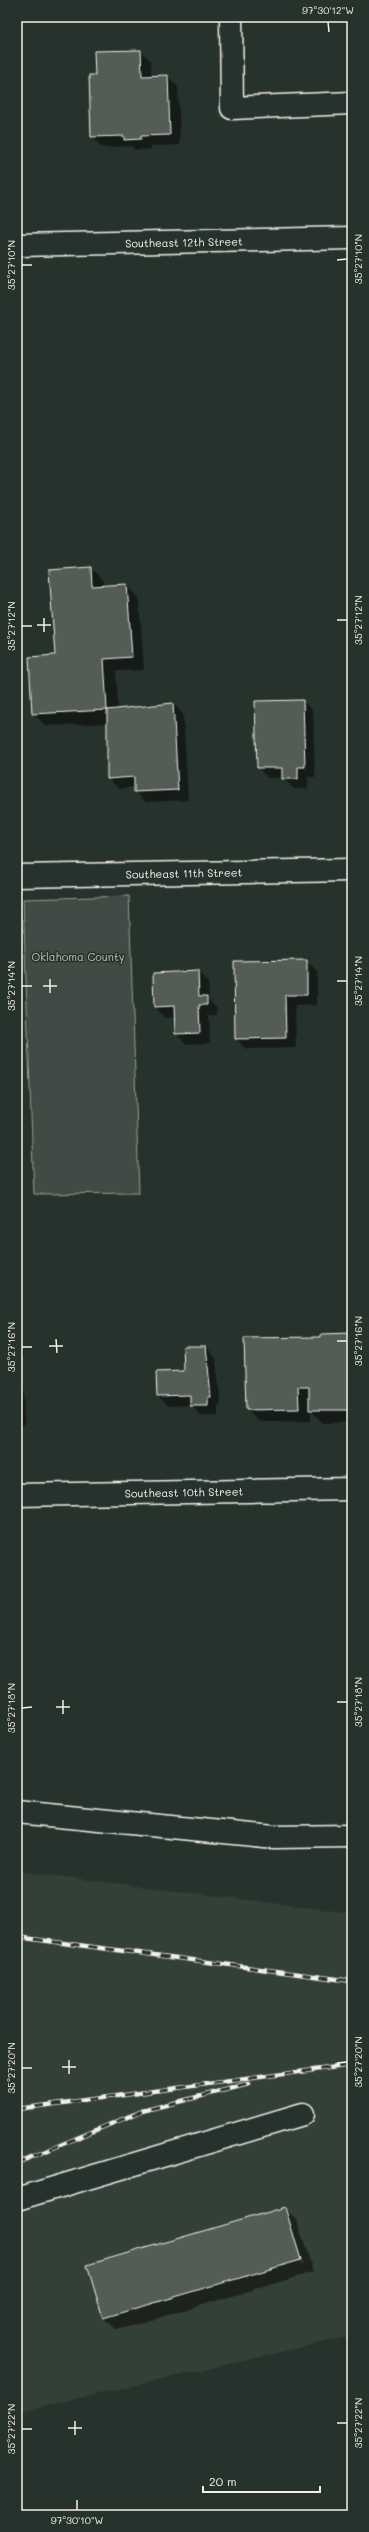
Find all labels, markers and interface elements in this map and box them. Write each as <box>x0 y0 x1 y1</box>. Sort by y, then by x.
text: 97°30'12"W <box>302 3 354 17</box>
street label: Southeast 12th Street <box>125 233 243 251</box>
text: 35°27'10"N <box>351 234 365 284</box>
text: 35°27'10"N <box>4 240 18 290</box>
text: 35°27'12"N <box>351 595 365 645</box>
text: 35°27'12"N <box>4 601 18 651</box>
street label: Southeast 11th Street <box>126 864 243 882</box>
park label: Oklahoma County <box>31 949 125 964</box>
text: 35°27'14"N <box>351 956 365 1006</box>
text: 35°27'14"N <box>4 961 18 1011</box>
text: 35°27'16"N <box>351 1316 365 1366</box>
text: 35°27'16"N <box>4 1322 18 1372</box>
street label: Southeast 10th Street <box>125 1483 243 1501</box>
text: 35°27'18"N <box>351 1677 365 1727</box>
text: 35°27'18"N <box>4 1683 18 1733</box>
text: 35°27'20"N <box>351 2036 365 2088</box>
text: 35°27'20"N <box>4 2042 18 2094</box>
text: 35°27'22"N <box>351 2398 365 2448</box>
text: 35°27'22"N <box>4 2404 18 2454</box>
scale bar <box>203 2468 320 2494</box>
text: 20 m <box>209 2473 237 2489</box>
text: 97°30'10"W <box>51 2513 103 2527</box>

